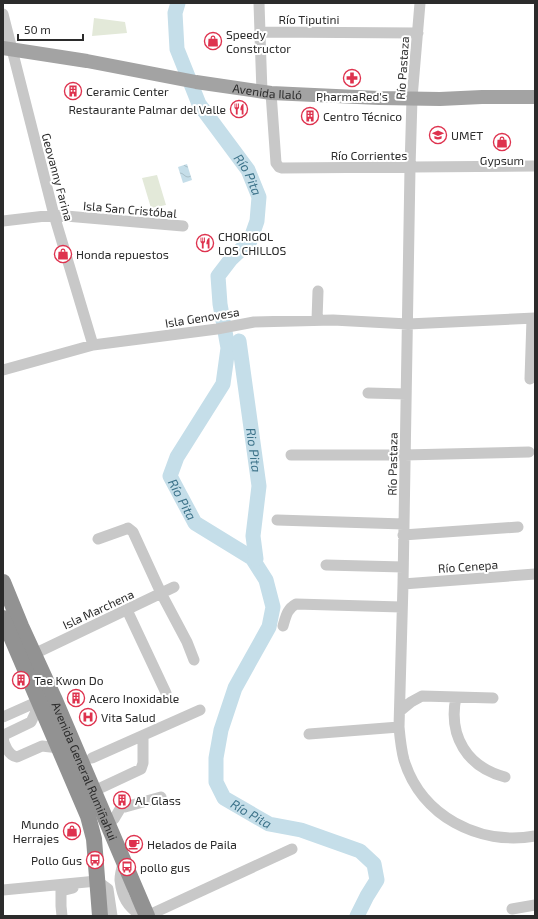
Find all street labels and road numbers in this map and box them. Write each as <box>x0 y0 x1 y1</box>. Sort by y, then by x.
street label: Río Tiputini <box>279 12 339 26</box>
street label: Río Pastaza <box>393 36 411 100</box>
street label: Avenida Ilaló <box>232 80 303 101</box>
street label: Geovanny Farina <box>40 132 76 222</box>
street label: Río Corrientes <box>331 148 407 162</box>
street label: Isla San Cristóbal <box>82 198 178 220</box>
street label: Isla Genovesa <box>164 304 240 330</box>
street label: Río Pastaza <box>384 432 400 496</box>
street label: Río Cenepa <box>438 557 498 575</box>
street label: Isla Marchena <box>60 586 136 632</box>
street label: Avenida General Rumiñahui <box>49 700 121 842</box>

